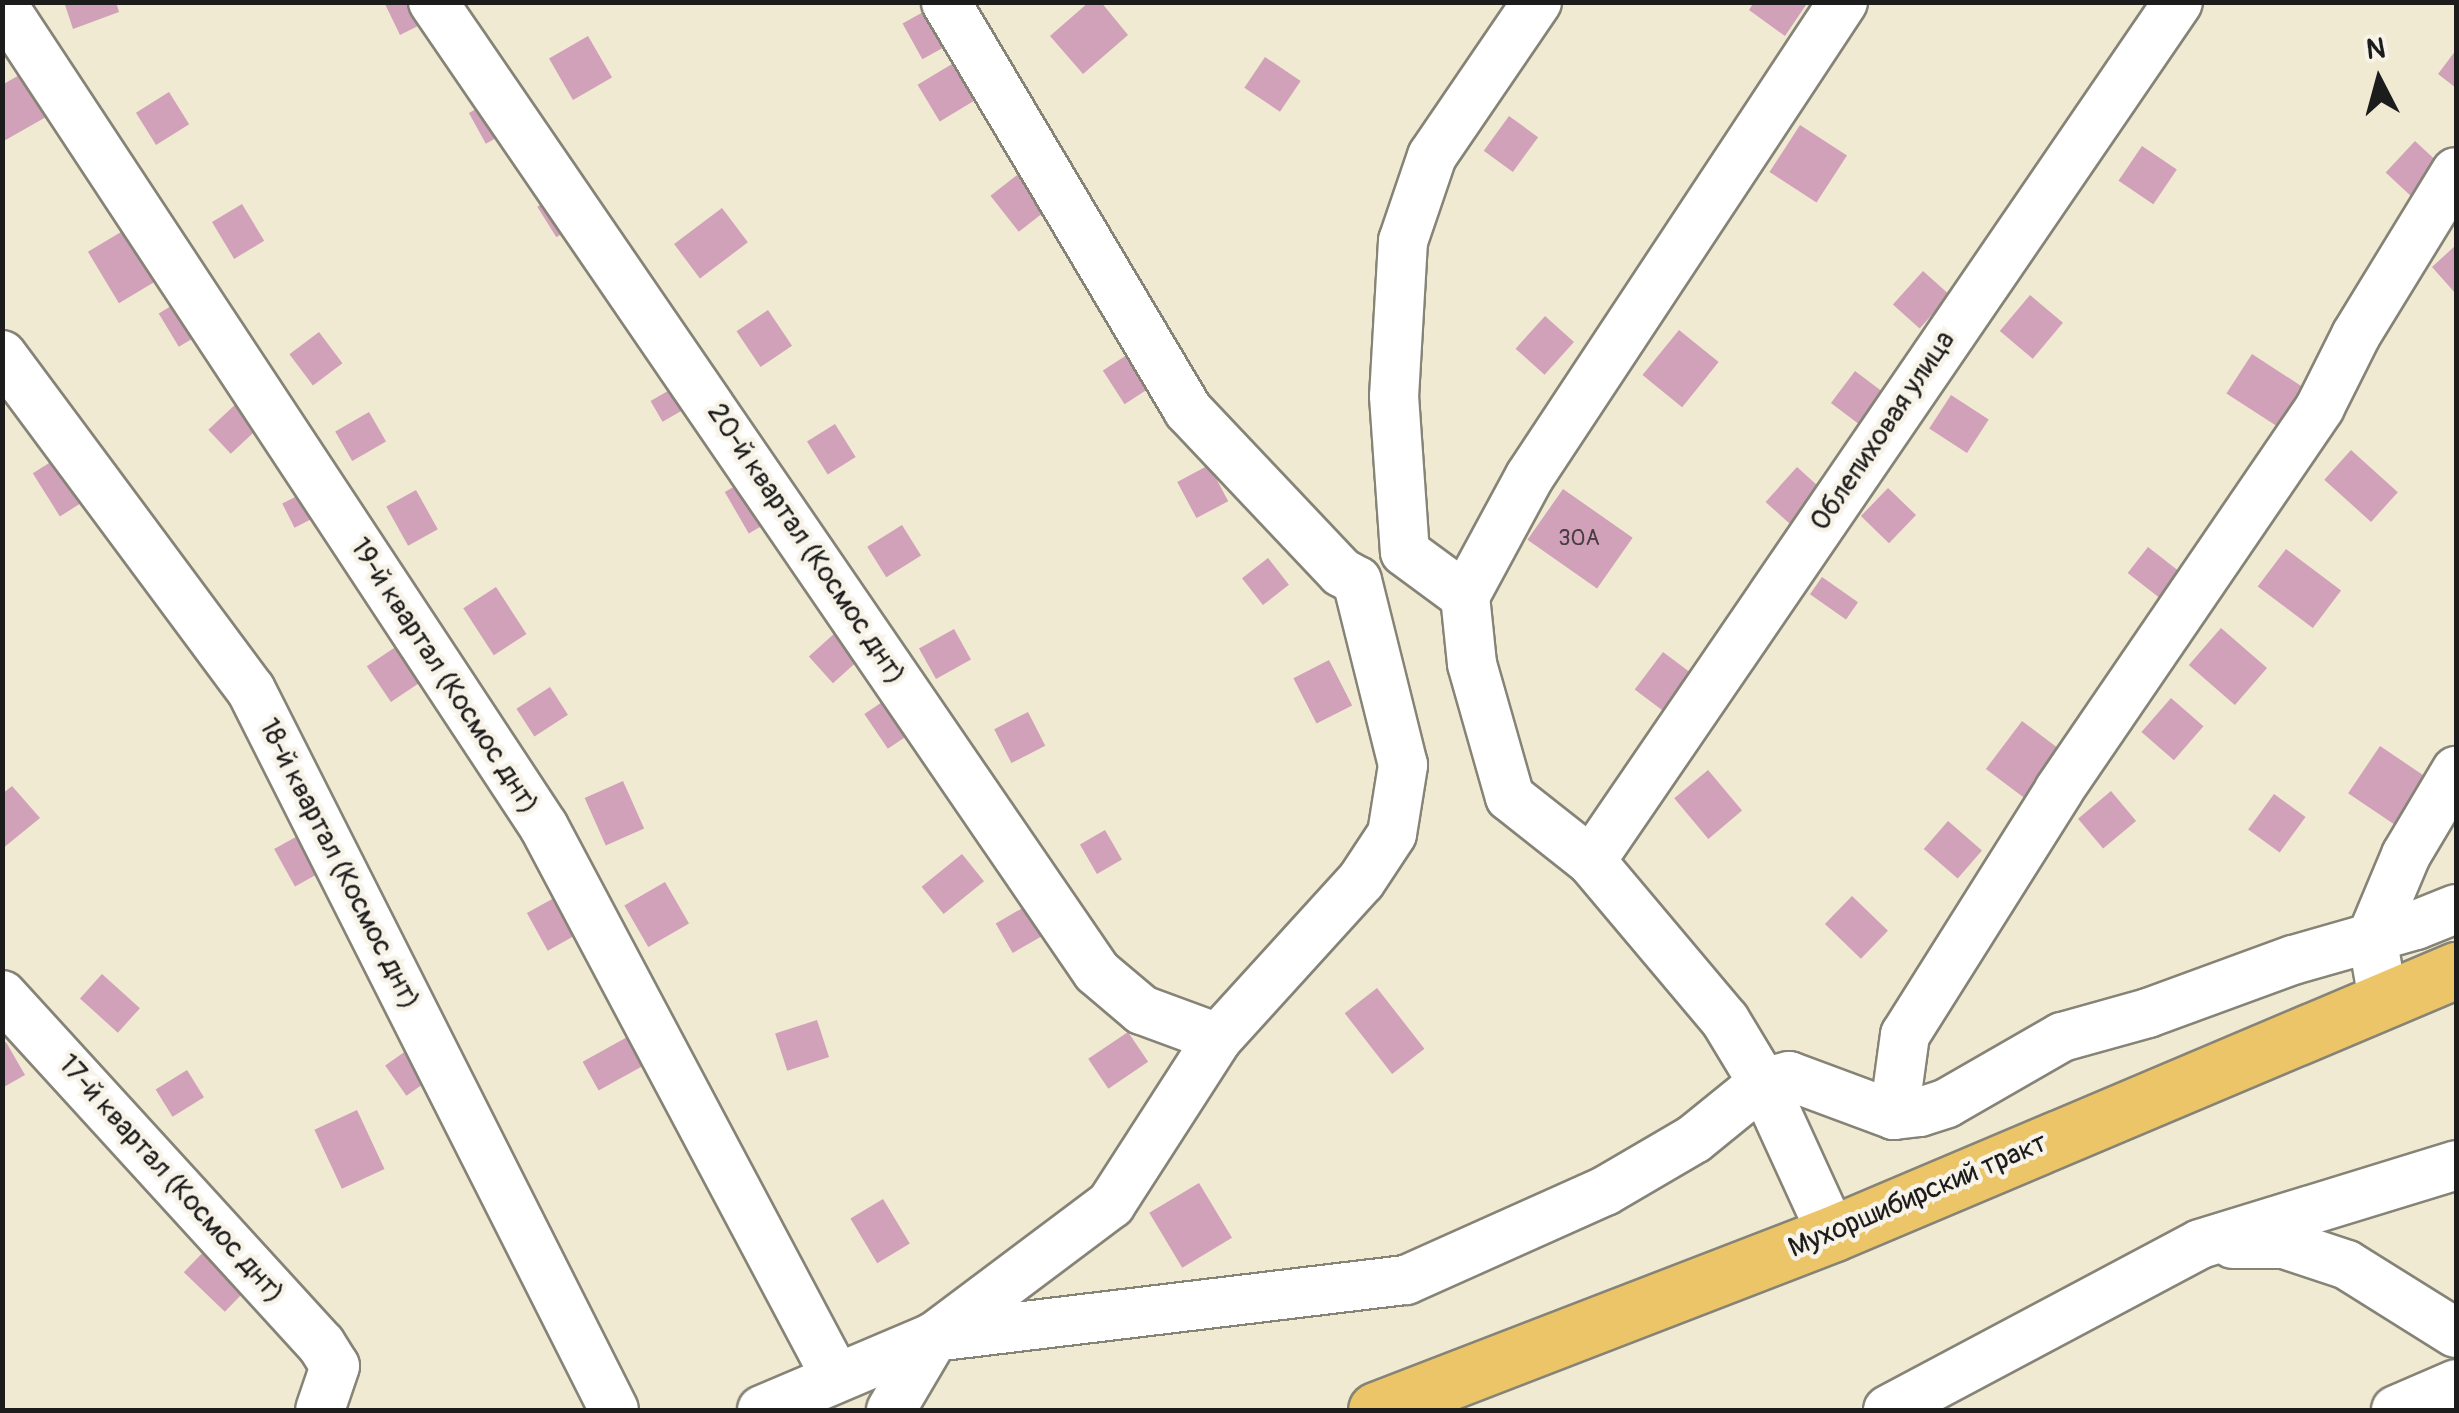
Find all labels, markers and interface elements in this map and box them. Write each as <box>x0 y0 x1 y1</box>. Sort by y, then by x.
north arrow <box>2329 30 2429 130</box>
text: N <box>2365 31 2387 68</box>
street label: Облепиховая улица <box>1804 325 1962 537</box>
street label: 20-й квартал (Космос днт) <box>699 397 913 691</box>
house number: 30А <box>1558 526 1600 552</box>
street label: 19-й квартал (Космос днт) <box>342 532 546 820</box>
street label: 18-й квартал (Космос днт) <box>251 713 427 1015</box>
street label: 17-й квартал (Космос днт) <box>51 1048 291 1310</box>
street label: Мухоршибирский тракт <box>1784 1126 2052 1266</box>

